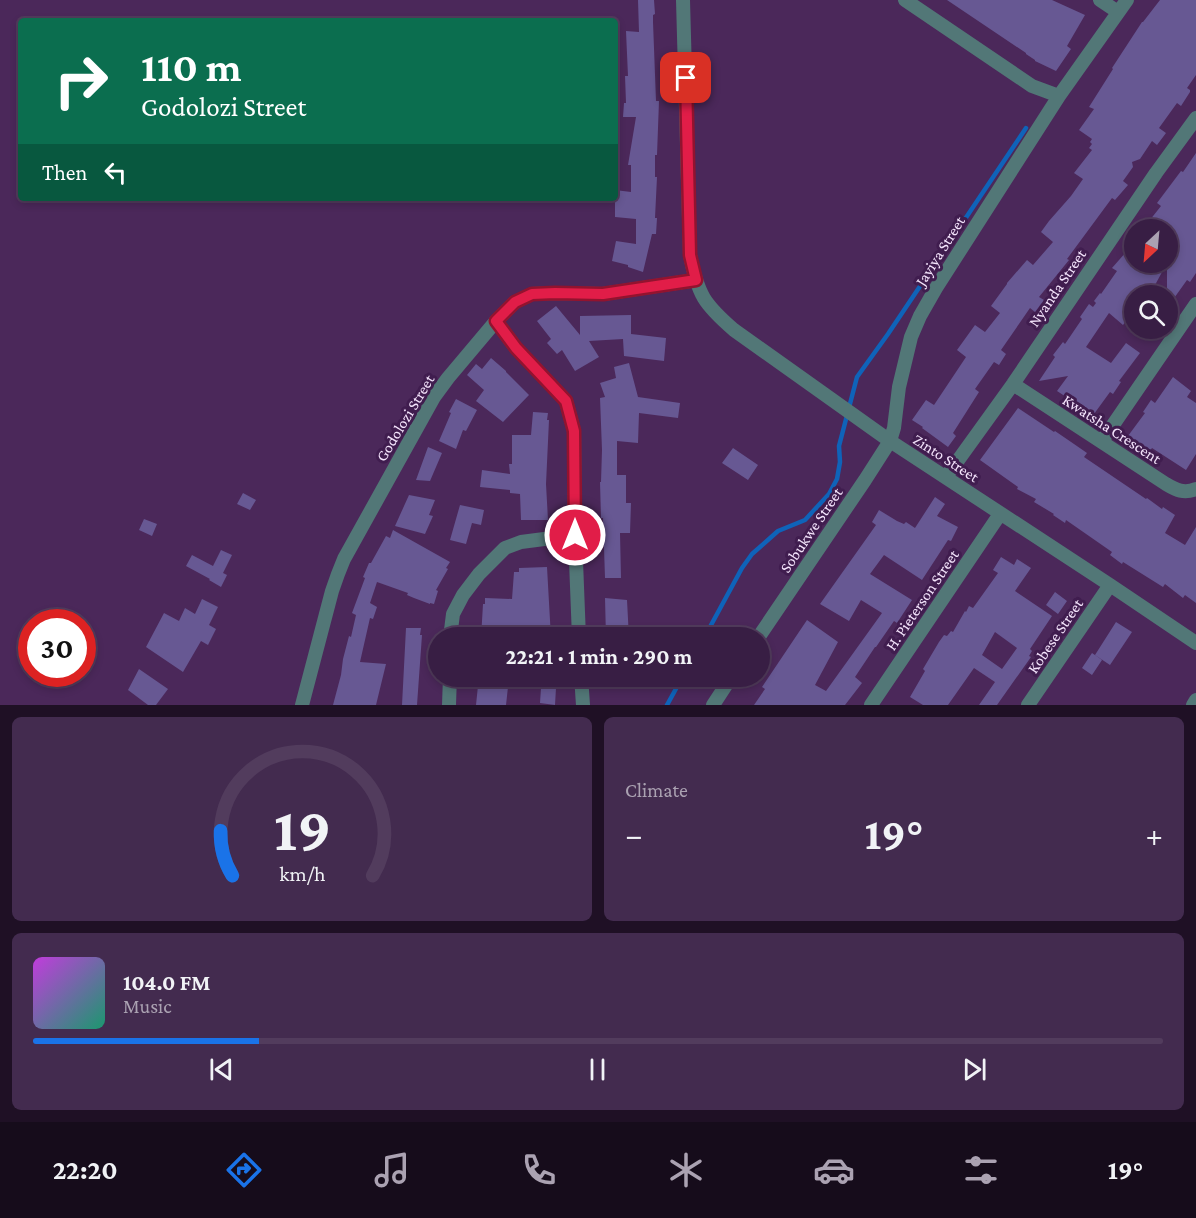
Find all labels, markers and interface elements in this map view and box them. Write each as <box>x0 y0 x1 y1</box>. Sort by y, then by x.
icon: right <box>42 42 120 120</box>
text: 110 m <box>141 43 242 90</box>
pin <box>660 52 711 103</box>
icon: arrive <box>669 61 702 94</box>
text: Godolozi Street <box>141 92 306 122</box>
icon: left <box>99 156 132 189</box>
text: Then <box>42 160 87 185</box>
street label: Jayiya Street <box>911 212 969 291</box>
north arrow <box>1124 219 1178 273</box>
map controls <box>1124 219 1178 339</box>
street label: Nyanda Street <box>1025 245 1090 331</box>
button: search <box>1124 285 1178 339</box>
street label: Godolozi Street <box>372 371 438 464</box>
street label: Kwatsha Crescent <box>1060 391 1165 467</box>
street label: Zinto Street <box>910 431 983 486</box>
street label: Sobukwe Street <box>776 484 846 576</box>
position arrow <box>543 503 607 567</box>
street label: H. Pieterson Street <box>882 546 962 653</box>
street label: Kobese Street <box>1024 595 1086 676</box>
speed limit sign: 30 <box>18 609 96 687</box>
text: 22:21 · 1 min · 290 m <box>506 644 692 669</box>
text: Climate <box>625 779 688 801</box>
text: 19 <box>273 794 331 863</box>
text: 19° <box>865 809 923 859</box>
text: − <box>625 816 642 853</box>
text: + <box>1146 816 1163 853</box>
text: km/h <box>279 862 326 886</box>
text: 104.0 FM <box>123 970 210 995</box>
text: Music <box>123 995 172 1017</box>
icon: previous <box>205 1053 238 1086</box>
icon: pause <box>581 1053 614 1086</box>
icon: next <box>958 1053 991 1086</box>
icon: directions <box>223 1149 265 1191</box>
icon: music <box>371 1149 413 1191</box>
icon: phone <box>518 1149 560 1191</box>
icon: climate <box>665 1149 707 1191</box>
icon: car <box>813 1149 855 1191</box>
icon: filters <box>960 1149 1002 1191</box>
text: 22:20 <box>53 1155 118 1185</box>
text: 19° <box>1108 1155 1143 1185</box>

